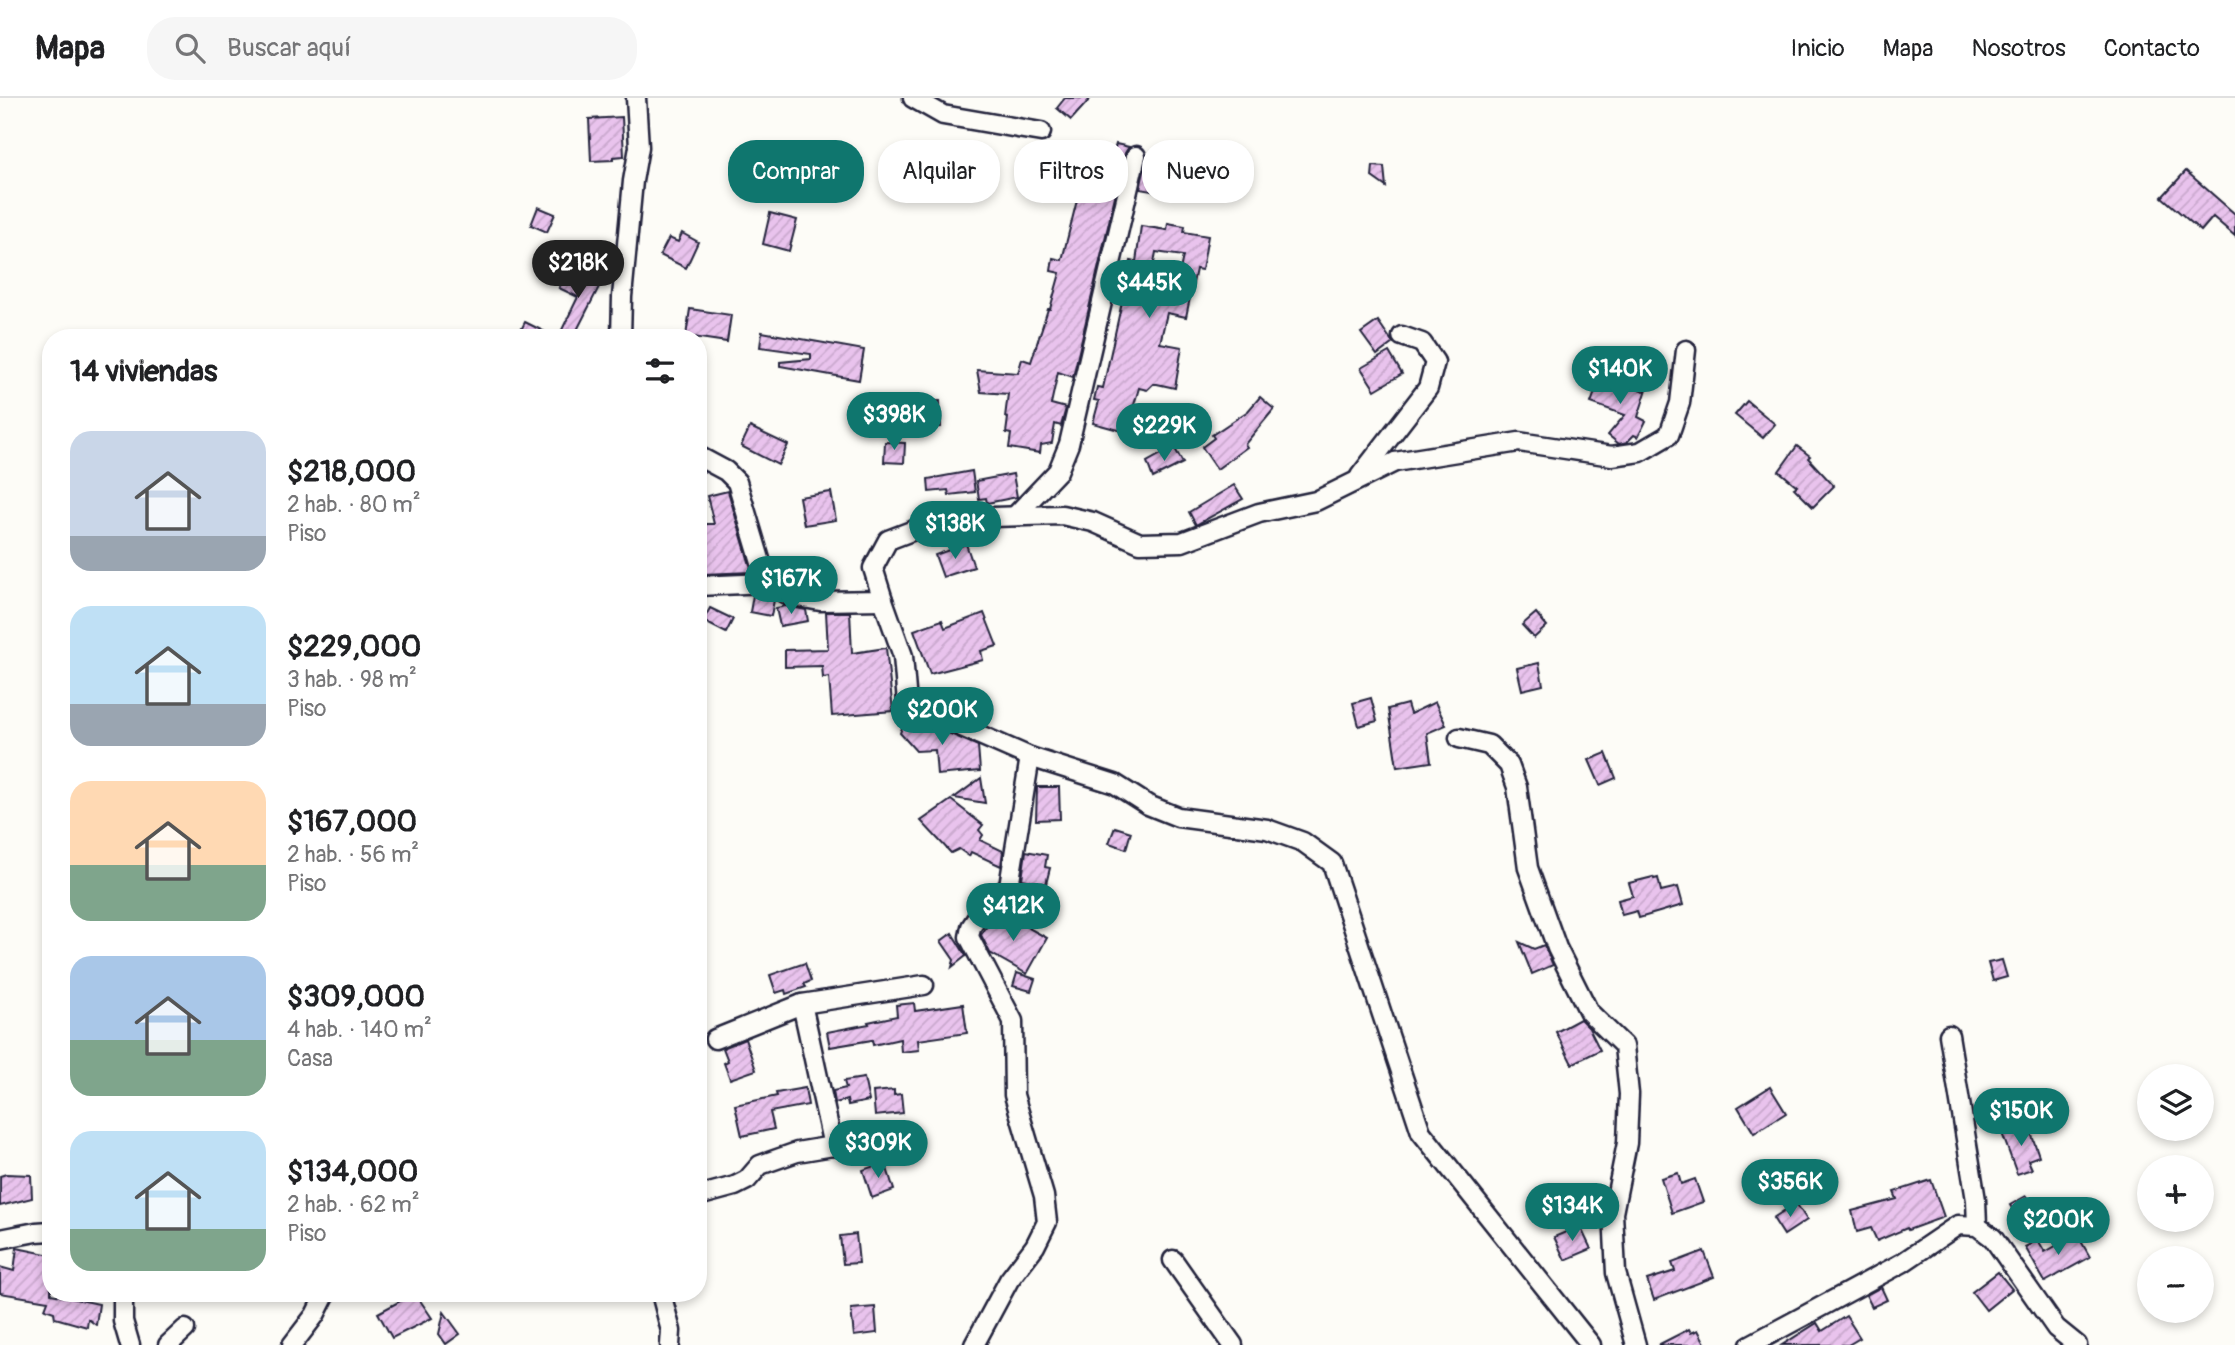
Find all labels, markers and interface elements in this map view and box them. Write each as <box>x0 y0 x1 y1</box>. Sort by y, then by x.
search box <box>147 17 637 80</box>
text: Mapa <box>35 28 105 69</box>
icon: search <box>171 29 209 67</box>
text: Buscar aquí <box>227 32 351 64</box>
text: Inicio <box>1791 34 1845 63</box>
text: Mapa <box>1883 34 1934 63</box>
text: Nosotros <box>1972 34 2066 63</box>
text: Contacto <box>2104 34 2200 63</box>
chip: Comprar <box>728 140 864 203</box>
chip: Alquilar <box>878 140 1000 203</box>
chip: Filtros <box>1014 140 1128 203</box>
chip: Nuevo <box>1142 140 1254 203</box>
pin: $218K <box>529 240 627 300</box>
text: $218K <box>548 248 608 277</box>
pin: $445K <box>1100 260 1198 320</box>
text: $445K <box>1116 268 1182 297</box>
pin: $140K <box>1571 346 1669 406</box>
icon: filters <box>641 352 679 390</box>
text: 14 viviendas <box>70 353 217 390</box>
text: $140K <box>1588 354 1652 383</box>
pin: $398K <box>845 392 943 452</box>
text: $398K <box>863 400 925 429</box>
pin: $229K <box>1115 404 1213 463</box>
text: $229K <box>1132 411 1196 440</box>
text: $218,000 <box>287 453 416 490</box>
icon: home <box>126 459 210 543</box>
text: 2 hab. · 80 m² <box>287 490 421 519</box>
pin: $138K <box>906 502 1004 561</box>
text: $138K <box>925 509 985 538</box>
text: Piso <box>287 519 326 548</box>
pin: $167K <box>742 556 840 616</box>
text: $167K <box>761 564 821 593</box>
text: $229,000 <box>287 628 421 665</box>
icon: home <box>126 634 210 718</box>
text: 3 hab. · 98 m² <box>287 665 417 694</box>
pin: $200K <box>893 688 991 747</box>
text: Piso <box>287 694 326 723</box>
text: $200K <box>907 695 977 724</box>
text: $167,000 <box>287 803 417 840</box>
icon: home <box>126 809 210 893</box>
text: 2 hab. · 56 m² <box>287 840 419 869</box>
text: Piso <box>287 869 326 898</box>
pin: $412K <box>964 884 1062 943</box>
text: $412K <box>982 891 1044 920</box>
text: $309,000 <box>287 978 425 1015</box>
icon: home <box>126 984 210 1068</box>
text: 4 hab. · 140 m² <box>287 1015 432 1044</box>
text: Casa <box>287 1044 333 1073</box>
map controls <box>2137 1064 2214 1323</box>
button: layers <box>2137 1064 2214 1141</box>
pin: $150K <box>1972 1088 2070 1148</box>
text: $150K <box>1989 1096 2053 1125</box>
pin: $309K <box>829 1121 927 1180</box>
text: $309K <box>845 1128 911 1157</box>
text: $134,000 <box>287 1153 418 1190</box>
button: + <box>2137 1155 2214 1232</box>
icon: home <box>126 1159 210 1243</box>
pin: $356K <box>1741 1160 1839 1219</box>
text: $356K <box>1757 1167 1823 1196</box>
pin: $134K <box>1523 1184 1621 1243</box>
text: 2 hab. · 62 m² <box>287 1190 420 1219</box>
text: $134K <box>1541 1191 1603 1220</box>
pin: $200K <box>2009 1198 2107 1257</box>
text: $200K <box>2023 1205 2093 1234</box>
text: Piso <box>287 1219 326 1248</box>
button: − <box>2137 1246 2214 1323</box>

